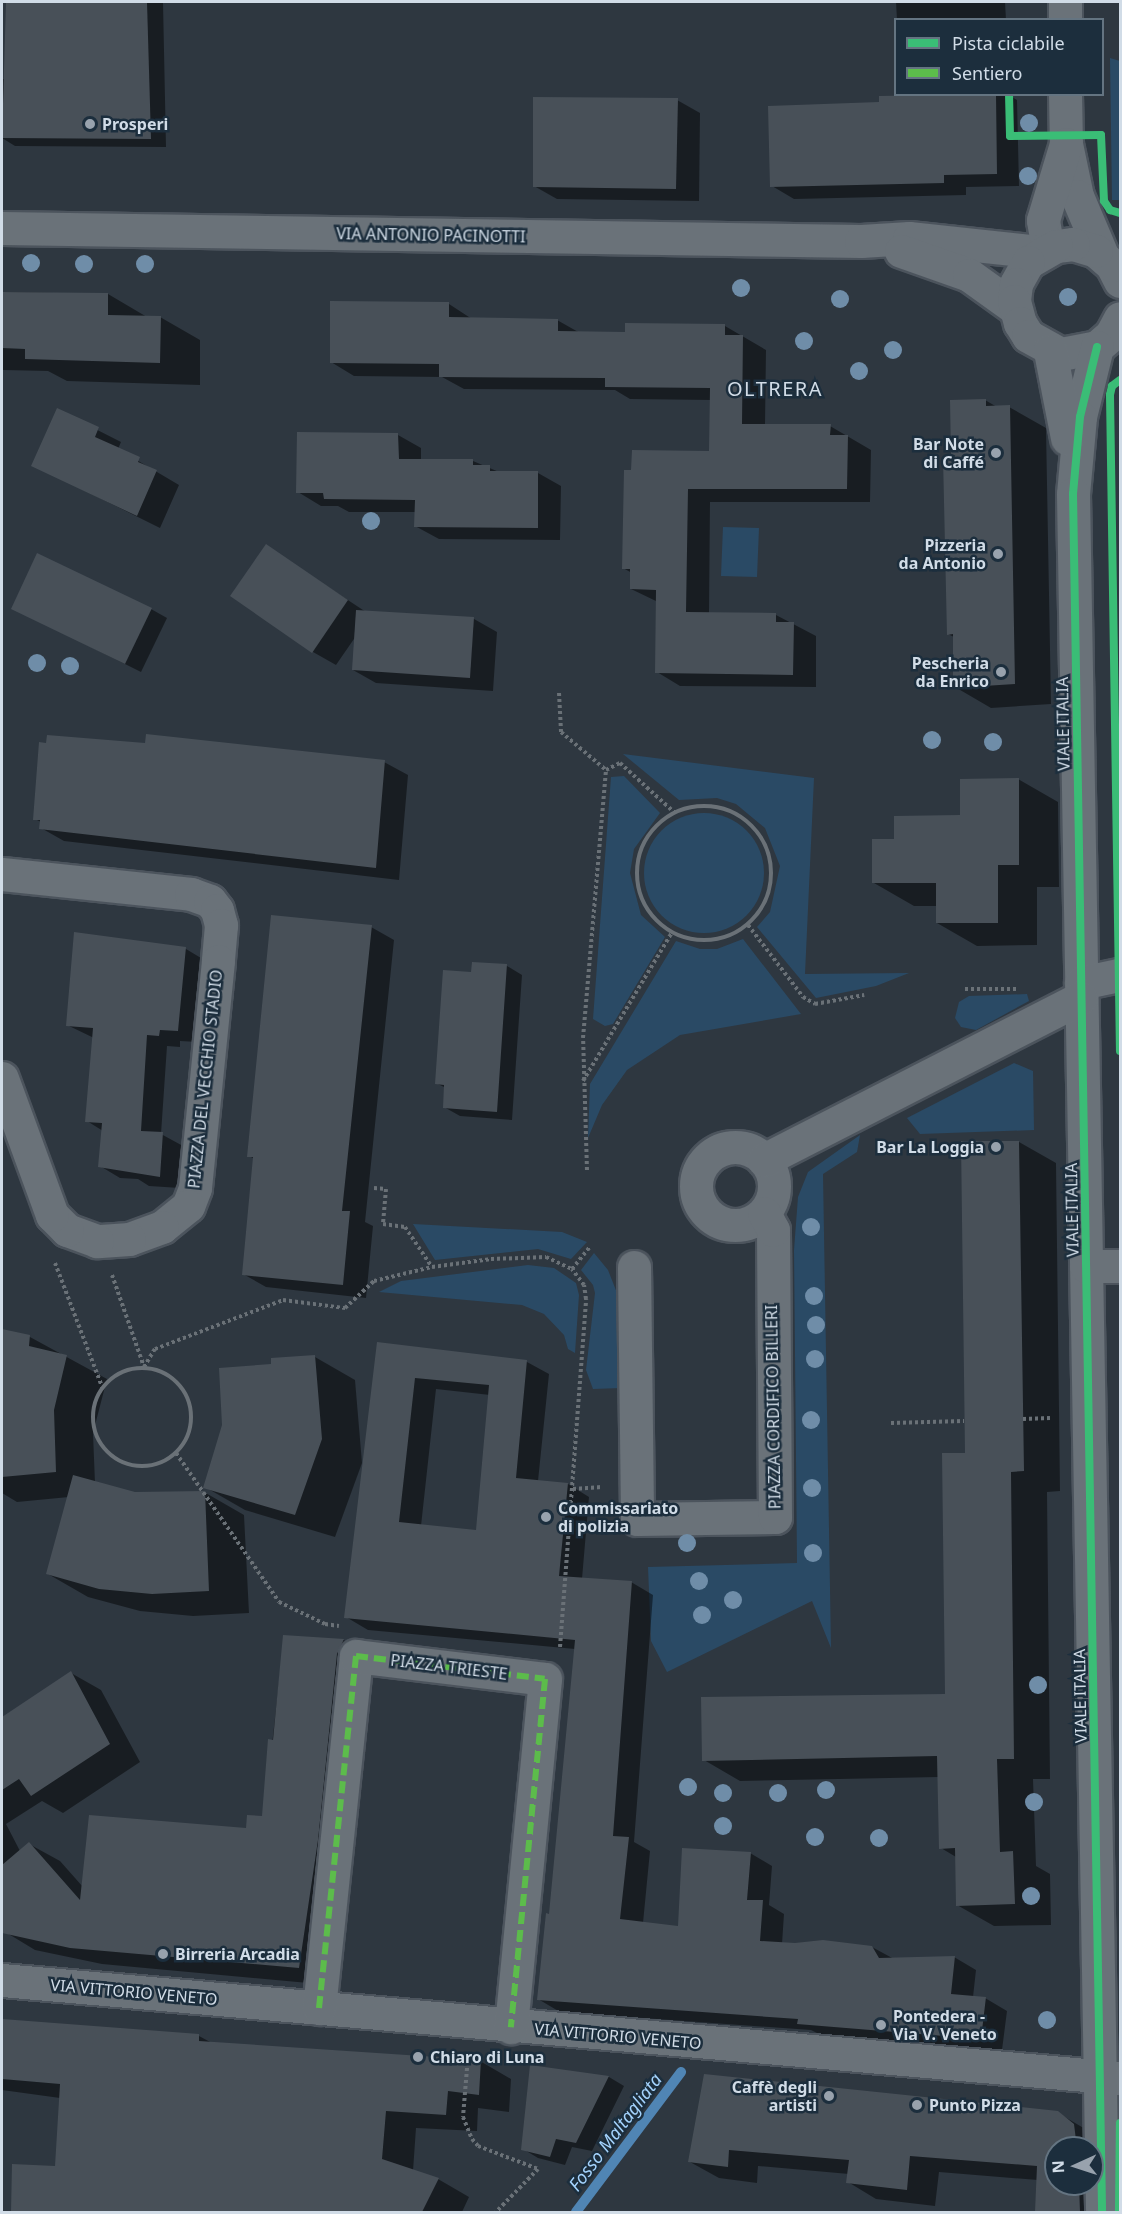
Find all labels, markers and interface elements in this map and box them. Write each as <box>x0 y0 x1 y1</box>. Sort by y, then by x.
legend <box>894 18 1104 96</box>
text: Pista ciclabile <box>952 31 1065 55</box>
text: Sentiero <box>952 61 1022 85</box>
place label: Prosperi <box>102 114 168 134</box>
marker: Prosperi <box>83 117 97 131</box>
street label: VIA ANTONIO PACINOTTI <box>336 224 526 246</box>
district label: OLTRERA <box>727 376 823 400</box>
place label: Bar Note di Caffé <box>913 434 984 472</box>
marker: Bar Note di Caffé <box>989 446 1003 460</box>
place label: Pizzeria da Antonio <box>899 535 986 573</box>
marker: Pizzeria da Antonio <box>991 547 1005 561</box>
place label: Pescheria da Enrico <box>912 653 989 691</box>
marker: Pescheria da Enrico <box>994 665 1008 679</box>
street label: VIALE ITALIA <box>1053 677 1073 771</box>
street label: PIAZZA DEL VECCHIO STADIO <box>184 969 226 1189</box>
place label: Bar La Loggia <box>876 1137 984 1157</box>
marker: Bar La Loggia <box>989 1140 1003 1154</box>
street label: VIALE ITALIA <box>1062 1163 1082 1257</box>
street label: PIAZZA CORDIFICO BILLERI <box>762 1305 784 1509</box>
place label: Commissariato di polizia <box>558 1498 678 1536</box>
marker: Commissariato di polizia <box>539 1510 553 1524</box>
street label: VIALE ITALIA <box>1070 1649 1090 1743</box>
street label: PIAZZA TRIESTE <box>389 1650 509 1684</box>
place label: Birreria Arcadia <box>175 1944 300 1964</box>
marker: Birreria Arcadia <box>156 1947 170 1961</box>
street label: VIA VITTORIO VENETO <box>50 1975 218 2009</box>
place label: Pontedera - Via V. Veneto <box>893 2006 997 2044</box>
marker: Pontedera - Via V. Veneto <box>874 2018 888 2032</box>
street label: VIA VITTORIO VENETO <box>534 2019 702 2053</box>
place label: Chiaro di Luna <box>430 2047 544 2067</box>
marker: Chiaro di Luna <box>411 2050 425 2064</box>
water label: Fosso Maltagliata <box>564 2069 666 2195</box>
place label: Caffè degli artisti <box>732 2077 817 2115</box>
marker: Caffè degli artisti <box>822 2089 836 2103</box>
place label: Punto Pizza <box>929 2095 1021 2115</box>
marker: Punto Pizza <box>910 2098 924 2112</box>
north arrow <box>1044 2136 1104 2196</box>
text: N <box>1047 2160 1069 2174</box>

